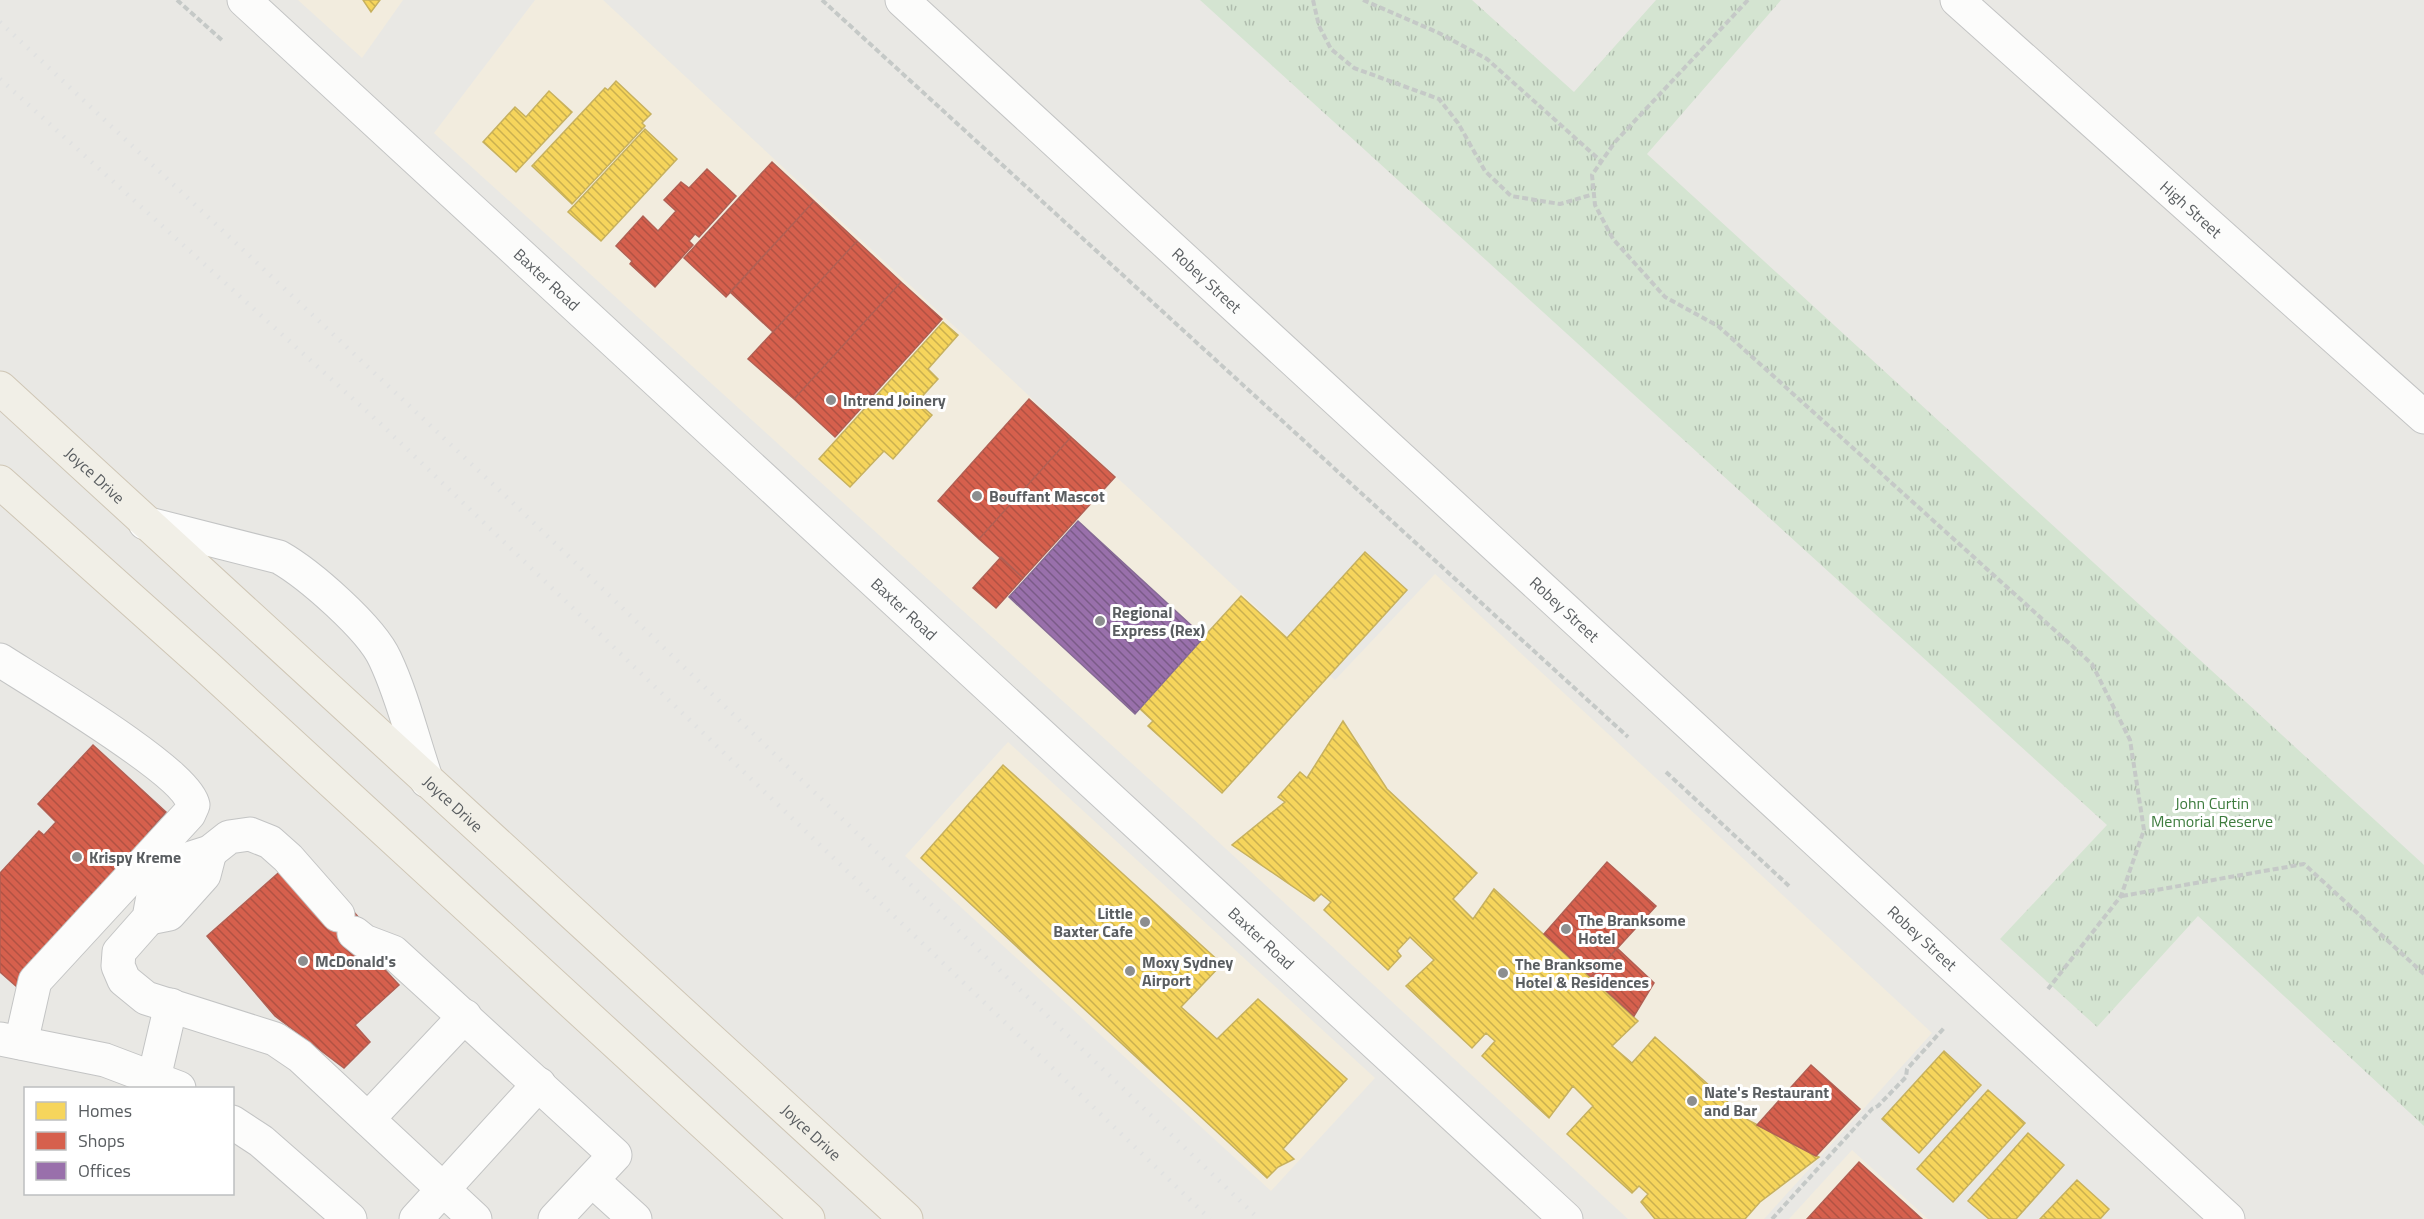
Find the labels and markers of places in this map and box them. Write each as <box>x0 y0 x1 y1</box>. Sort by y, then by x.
place label: Intrend Joinery <box>843 388 946 412</box>
marker: Intrend Joinery <box>824 393 838 407</box>
place label: Bouffant Mascot <box>989 484 1105 508</box>
marker: Bouffant Mascot <box>970 489 984 503</box>
place label: Regional Express (Rex) <box>1112 600 1205 642</box>
marker: Regional Express (Rex) <box>1093 614 1107 628</box>
place label: Krispy Kreme <box>89 845 181 869</box>
marker: Krispy Kreme <box>70 850 84 864</box>
place label: Little Baxter Cafe <box>1053 901 1133 943</box>
place label: The Branksome Hotel <box>1578 908 1686 950</box>
marker: Little Baxter Cafe <box>1138 915 1152 929</box>
marker: The Branksome Hotel <box>1559 922 1573 936</box>
place label: McDonald's <box>315 949 396 973</box>
place label: Moxy Sydney Airport <box>1142 950 1233 992</box>
place label: The Branksome Hotel & Residences <box>1515 952 1649 994</box>
marker: McDonald's <box>296 954 310 968</box>
marker: Moxy Sydney Airport <box>1123 964 1137 978</box>
marker: The Branksome Hotel & Residences <box>1496 966 1510 980</box>
place label: Nate's Restaurant and Bar <box>1704 1080 1829 1122</box>
marker: Nate's Restaurant and Bar <box>1685 1094 1699 1108</box>

